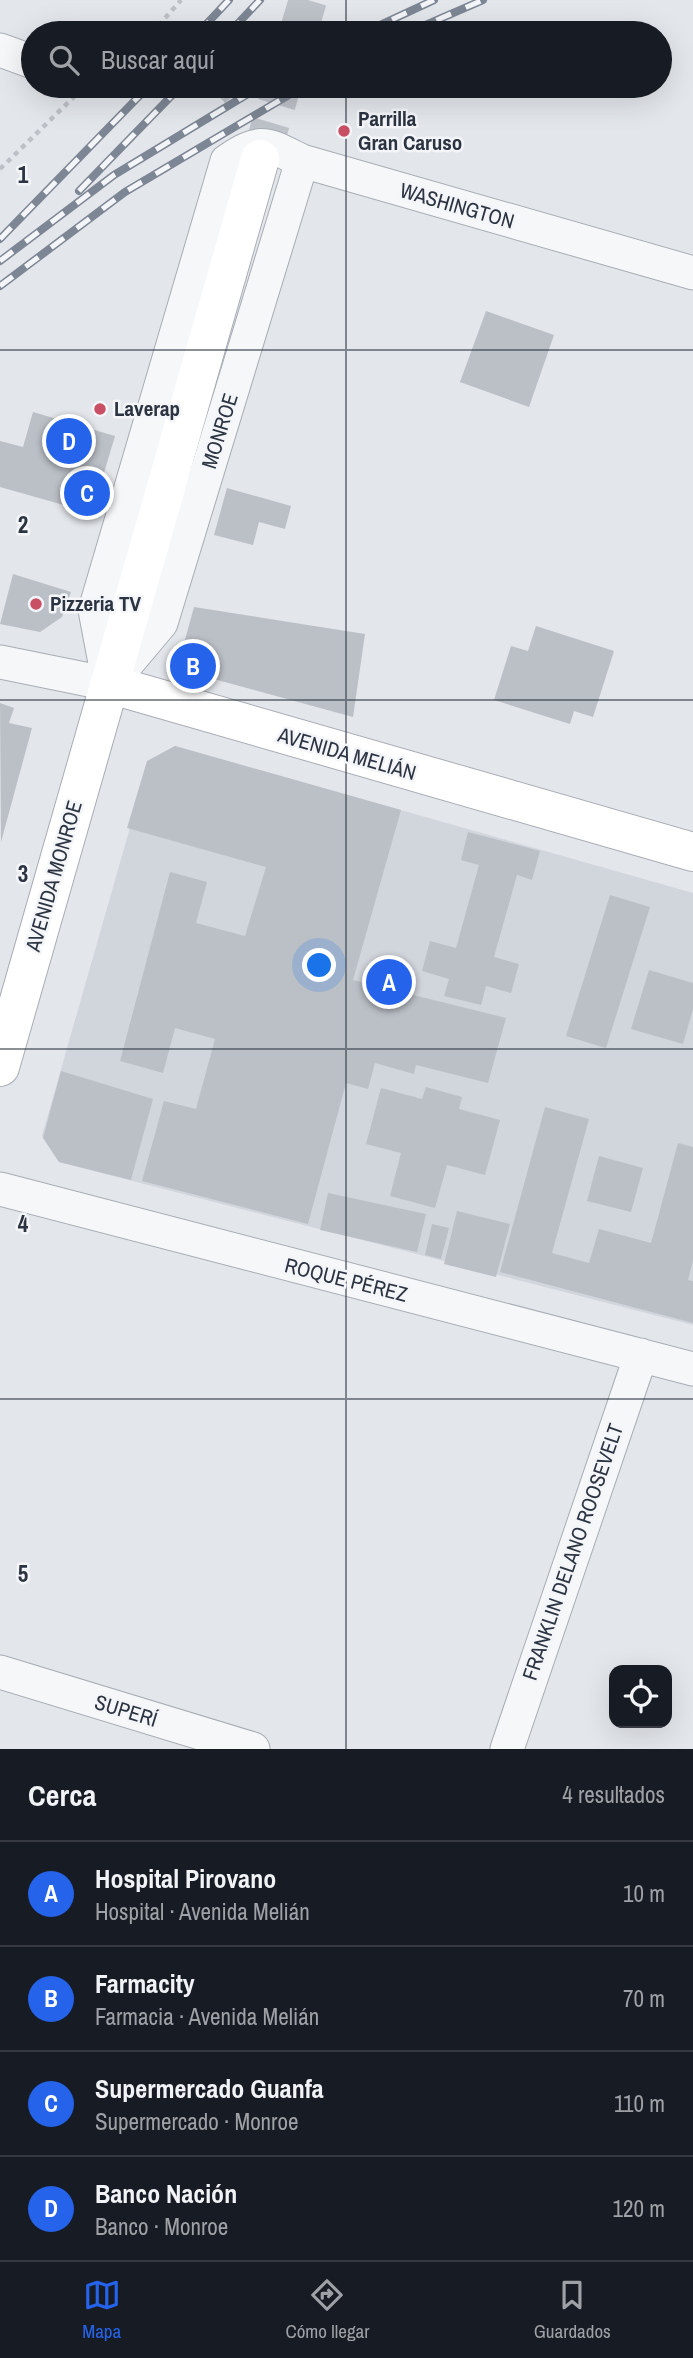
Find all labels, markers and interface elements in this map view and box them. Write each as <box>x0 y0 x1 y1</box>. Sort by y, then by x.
search box <box>21 21 672 98</box>
icon: search <box>45 41 83 79</box>
text: Buscar aquí <box>101 42 215 77</box>
place label: Parrilla Gran Caruso <box>358 104 462 157</box>
marker: Parrilla Gran Caruso <box>336 123 352 139</box>
text: 1 <box>18 159 29 190</box>
street label: WASHINGTON <box>397 175 518 236</box>
street label: MONROE <box>194 390 245 472</box>
place label: Laverap <box>114 394 180 423</box>
marker: Laverap <box>92 401 108 417</box>
pin: D <box>46 415 92 467</box>
pin: C <box>64 467 110 519</box>
text: 2 <box>18 509 28 540</box>
place label: Pizzeria TV <box>50 589 141 618</box>
marker: Pizzeria TV <box>28 596 44 612</box>
pin: B <box>170 640 216 692</box>
street label: AVENIDA MELIÁN <box>274 720 420 787</box>
street label: AVENIDA MONROE <box>18 797 89 956</box>
text: 3 <box>18 858 28 889</box>
your location <box>302 948 336 982</box>
pin: A <box>366 956 412 1008</box>
text: 4 <box>18 1208 29 1239</box>
street label: ROQUE PÉREZ <box>282 1250 411 1309</box>
street label: FRANKLIN DELANO ROOSEVELT <box>515 1419 630 1684</box>
text: 5 <box>18 1558 28 1589</box>
map controls <box>609 1665 672 1728</box>
button: locate <box>609 1665 672 1728</box>
street label: SUPERÍ <box>91 1687 161 1734</box>
text: Cerca <box>28 1775 96 1815</box>
text: 4 resultados <box>562 1779 665 1810</box>
text: Hospital Pirovano <box>95 1861 276 1896</box>
text: A <box>44 1878 58 1909</box>
text: 10 m <box>623 1878 665 1909</box>
text: Hospital · Avenida Melián <box>95 1896 310 1927</box>
text: Farmacity <box>95 1966 195 2001</box>
text: B <box>44 1983 58 2014</box>
text: 70 m <box>623 1983 665 2014</box>
text: Farmacia · Avenida Melián <box>95 2001 319 2032</box>
text: Supermercado Guanfa <box>95 2071 324 2106</box>
text: C <box>44 2088 58 2119</box>
text: 110 m <box>614 2088 665 2119</box>
text: Supermercado · Monroe <box>95 2106 298 2137</box>
text: Banco Nación <box>95 2176 237 2211</box>
text: D <box>44 2193 58 2224</box>
text: 120 m <box>613 2193 665 2224</box>
text: Banco · Monroe <box>95 2211 228 2242</box>
tab: Mapa <box>82 2276 121 2344</box>
tab: Cómo llegar <box>285 2276 369 2344</box>
tab: Guardados <box>534 2276 611 2344</box>

